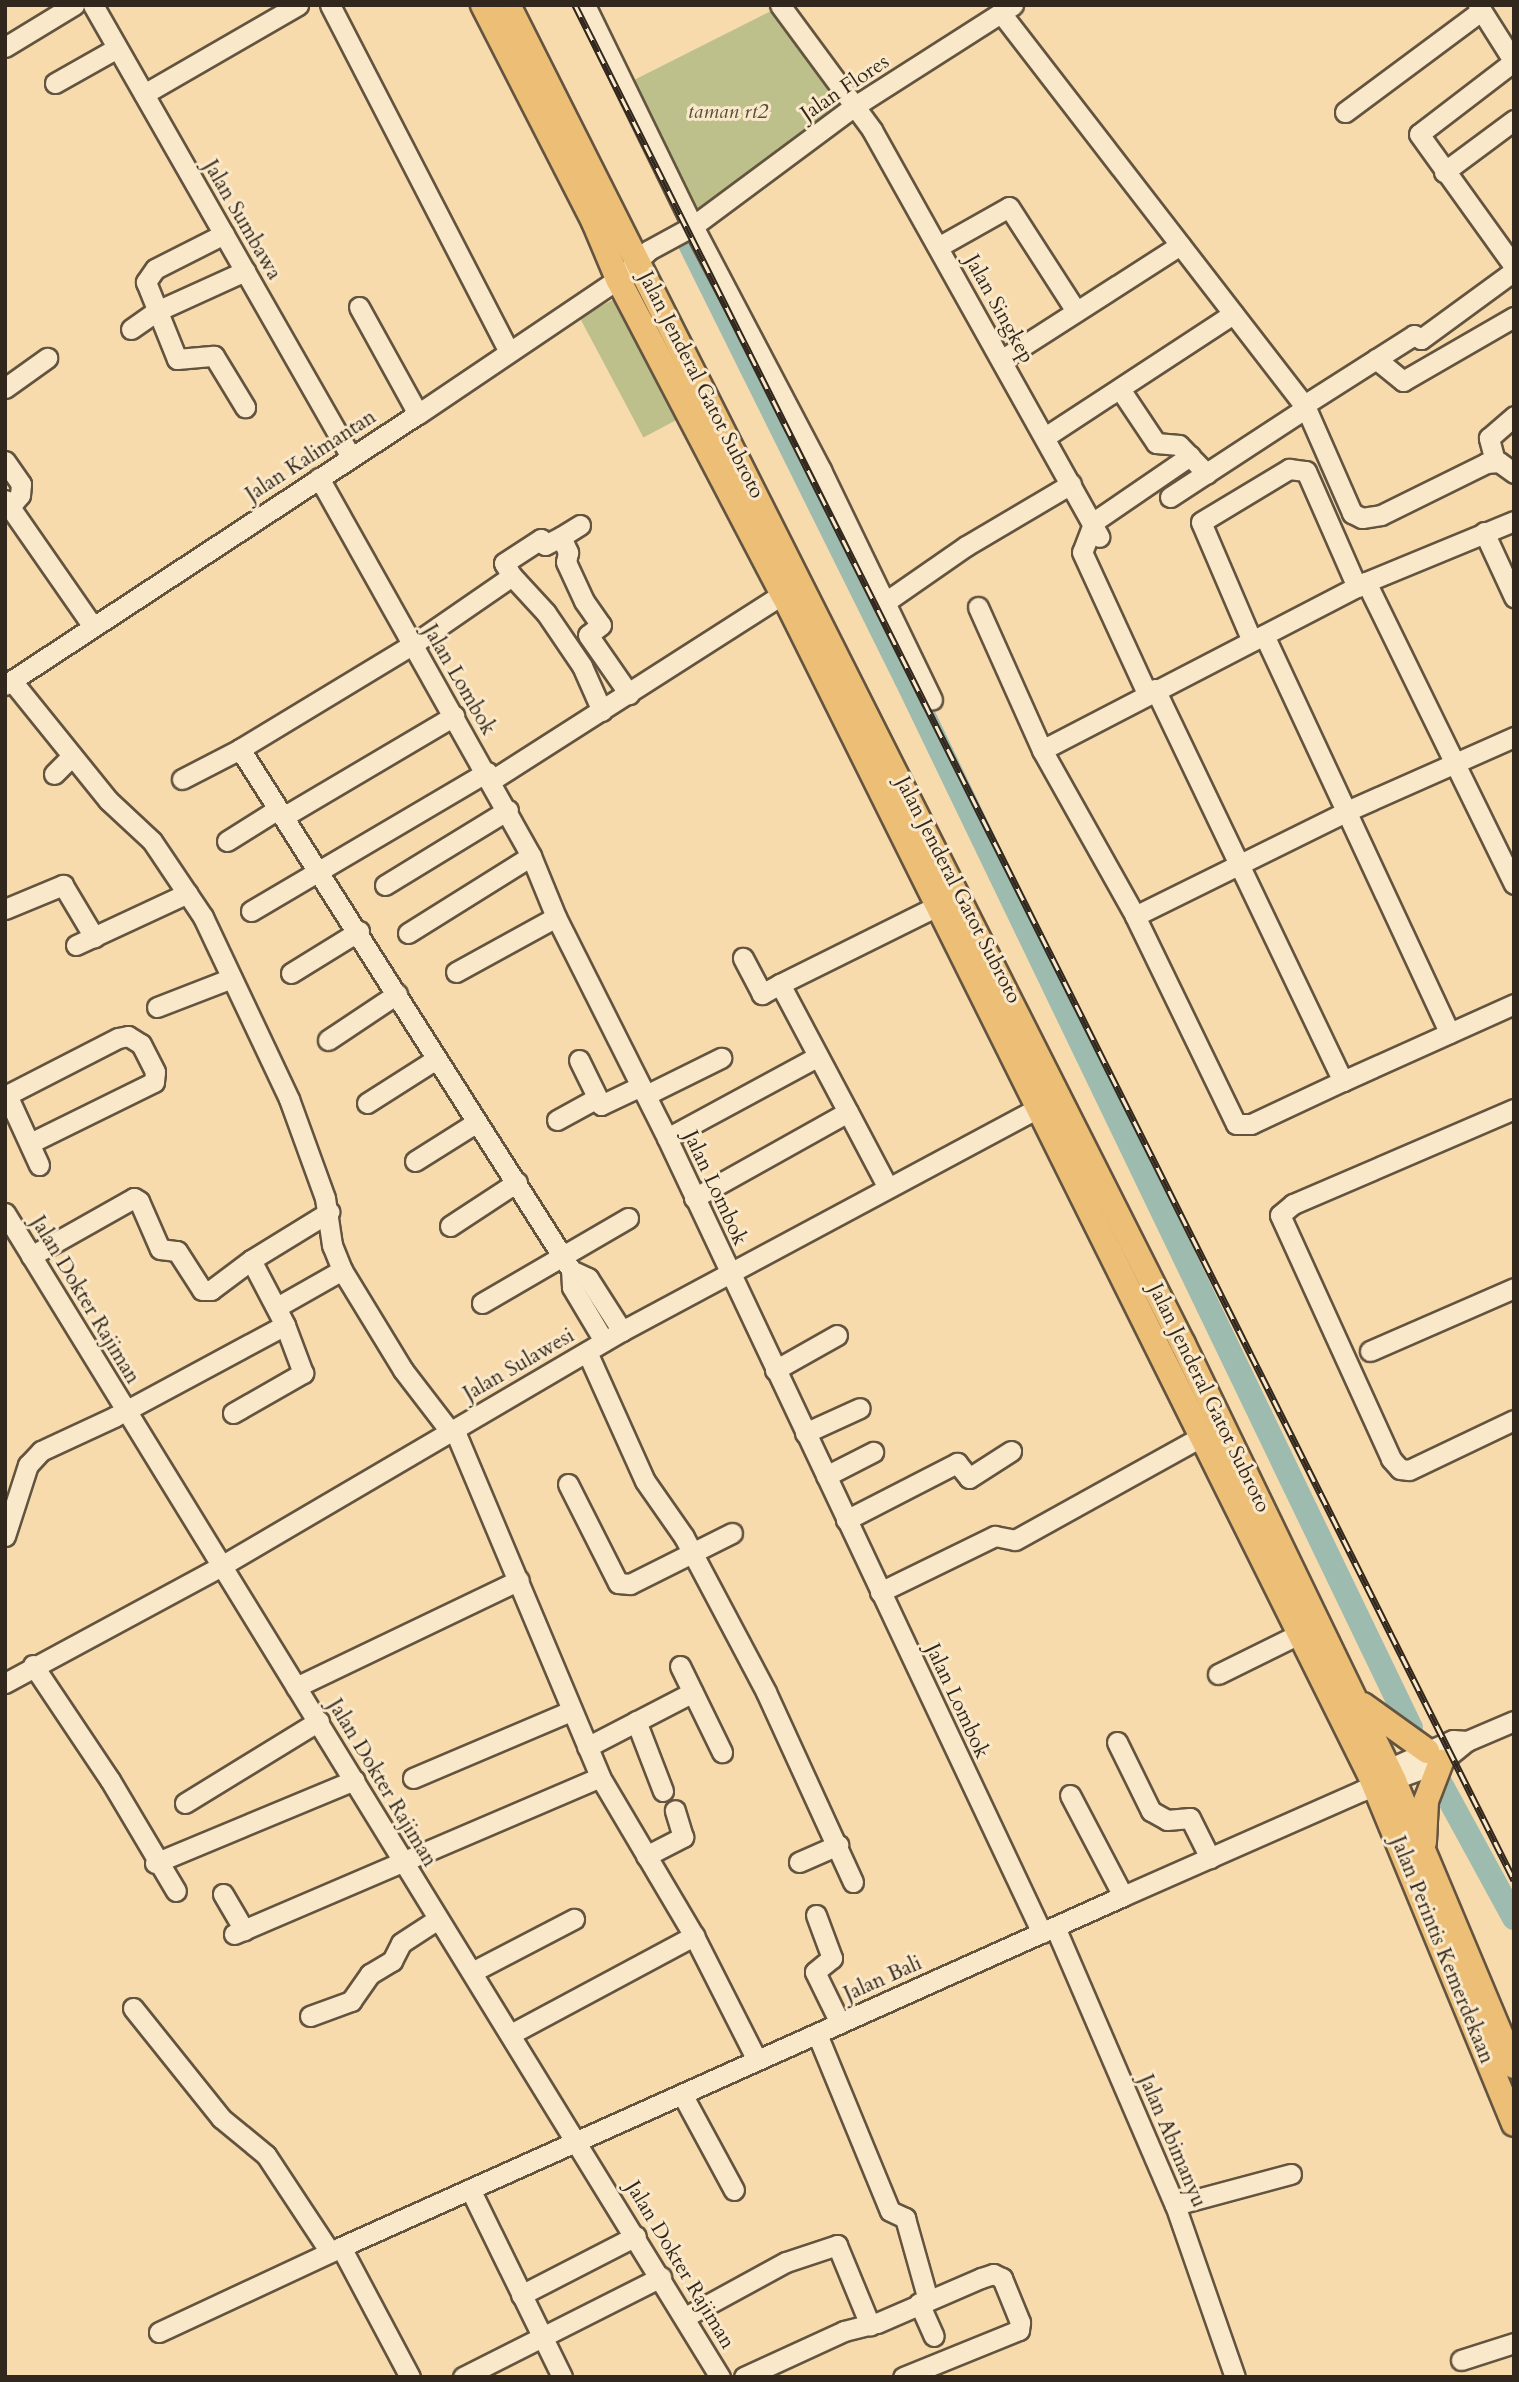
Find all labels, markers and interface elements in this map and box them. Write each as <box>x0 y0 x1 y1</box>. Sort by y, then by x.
street label: Jalan Flores <box>796 49 894 127</box>
park label: taman rt2 <box>688 99 768 125</box>
street label: Jalan Sumbawa <box>198 156 286 284</box>
street label: Jalan Singkep <box>959 250 1039 368</box>
street label: Jalan Jenderal Gatot Subroto <box>633 267 769 503</box>
street label: Jalan Kalimantan <box>241 404 381 508</box>
street label: Jalan Lombok <box>417 620 501 740</box>
street label: Jalan Jenderal Gatot Subroto <box>890 772 1026 1008</box>
street label: Jalan Lombok <box>677 1127 753 1249</box>
street label: Jalan Dokter Rajiman <box>25 1211 145 1389</box>
street label: Jalan Jenderal Gatot Subroto <box>1143 1279 1275 1517</box>
street label: Jalan Sulawesi <box>459 1323 579 1407</box>
street label: Jalan Lombok <box>919 1640 995 1762</box>
street label: Jalan Dokter Rajiman <box>322 1694 442 1872</box>
street label: Jalan Perintis Kemerdekaan <box>1385 1833 1499 2067</box>
street label: Jalan Bali <box>840 1951 926 2007</box>
street label: Jalan Abimanyu <box>1133 2071 1211 2211</box>
street label: Jalan Dokter Rajiman <box>620 2176 740 2354</box>

